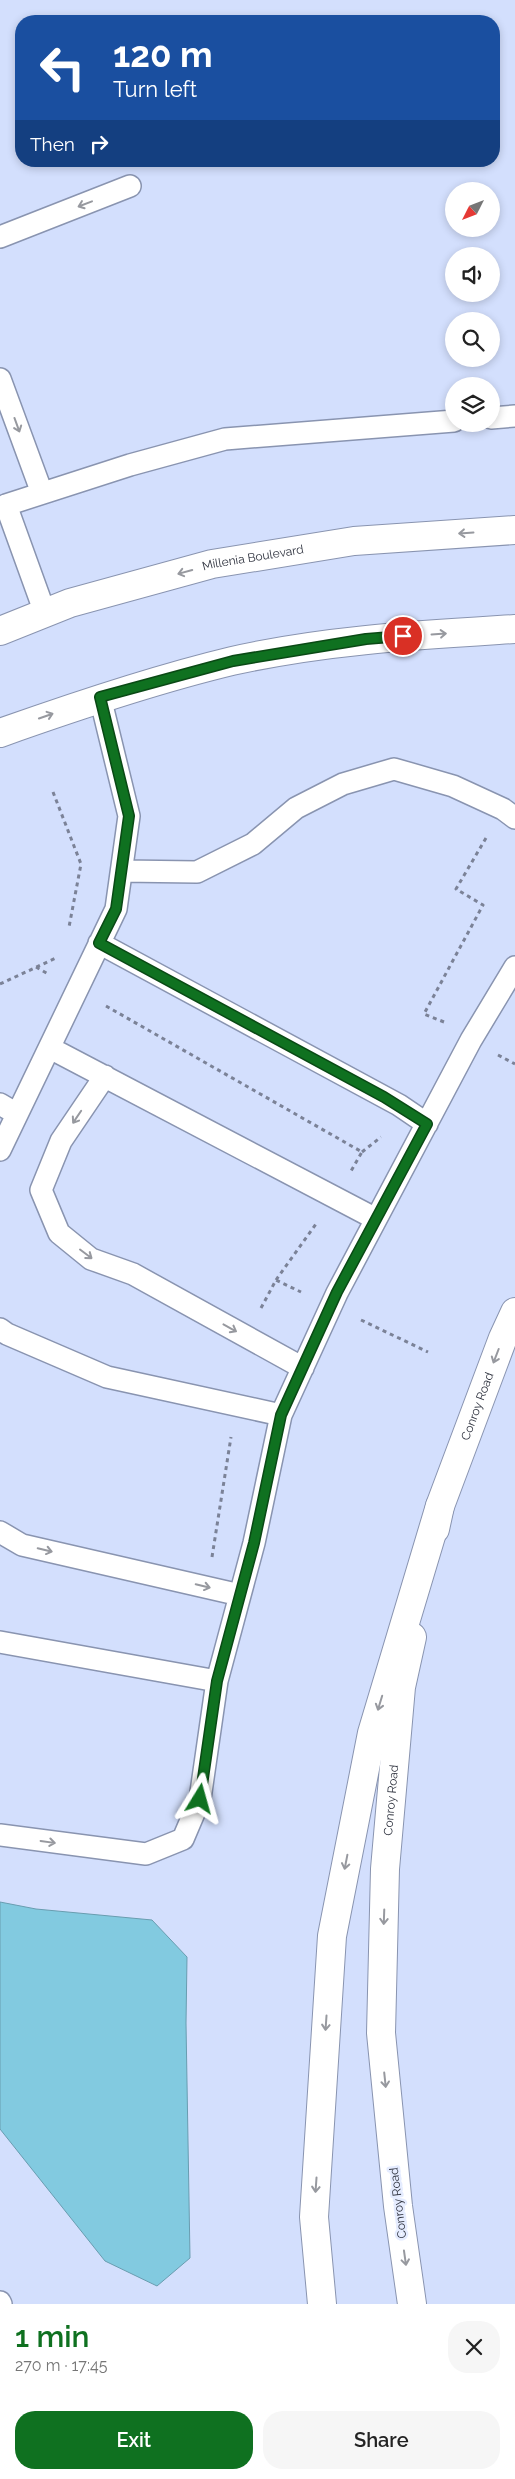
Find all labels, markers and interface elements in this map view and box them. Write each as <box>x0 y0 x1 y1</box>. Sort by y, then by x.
text: 120 m <box>113 34 213 75</box>
icon: left <box>30 35 95 100</box>
text: Turn left <box>113 76 197 102</box>
icon: right <box>85 130 113 158</box>
text: Then <box>30 133 75 155</box>
north arrow <box>445 182 500 238</box>
map controls <box>445 182 500 432</box>
one-way arrow <box>78 200 93 209</box>
button: sound <box>445 247 500 302</box>
button: search <box>445 312 500 367</box>
button: layers <box>445 377 500 432</box>
one-way arrow <box>13 416 22 432</box>
one-way arrow <box>459 529 475 538</box>
street label: Millenia Boulevard <box>200 542 305 573</box>
one-way arrow <box>177 567 193 577</box>
pin <box>382 615 424 657</box>
icon: arrive <box>389 622 417 650</box>
one-way arrow <box>431 629 447 639</box>
one-way arrow <box>38 711 53 720</box>
one-way arrow <box>72 1109 82 1123</box>
one-way arrow <box>79 1249 93 1259</box>
one-way arrow <box>222 1323 237 1333</box>
one-way arrow <box>491 1348 500 1364</box>
street label: Conroy Road <box>458 1370 496 1442</box>
one-way arrow <box>36 1546 52 1555</box>
one-way arrow <box>195 1582 211 1591</box>
one-way arrow <box>375 1695 385 1711</box>
street label: Conroy Road <box>381 1764 401 1836</box>
position arrow <box>173 1772 225 1824</box>
one-way arrow <box>40 1837 56 1847</box>
one-way arrow <box>341 1854 351 1870</box>
one-way arrow <box>379 1909 389 1925</box>
one-way arrow <box>322 2015 331 2031</box>
one-way arrow <box>381 2071 390 2087</box>
street label: Conroy Road <box>387 2167 409 2239</box>
one-way arrow <box>312 2177 321 2193</box>
one-way arrow <box>401 2250 411 2266</box>
text: 1 min <box>15 2319 90 2354</box>
button: close <box>448 2321 500 2373</box>
text: 270 m · 17:45 <box>15 2356 107 2375</box>
button: Exit <box>15 2411 253 2469</box>
button: Share <box>263 2411 500 2469</box>

